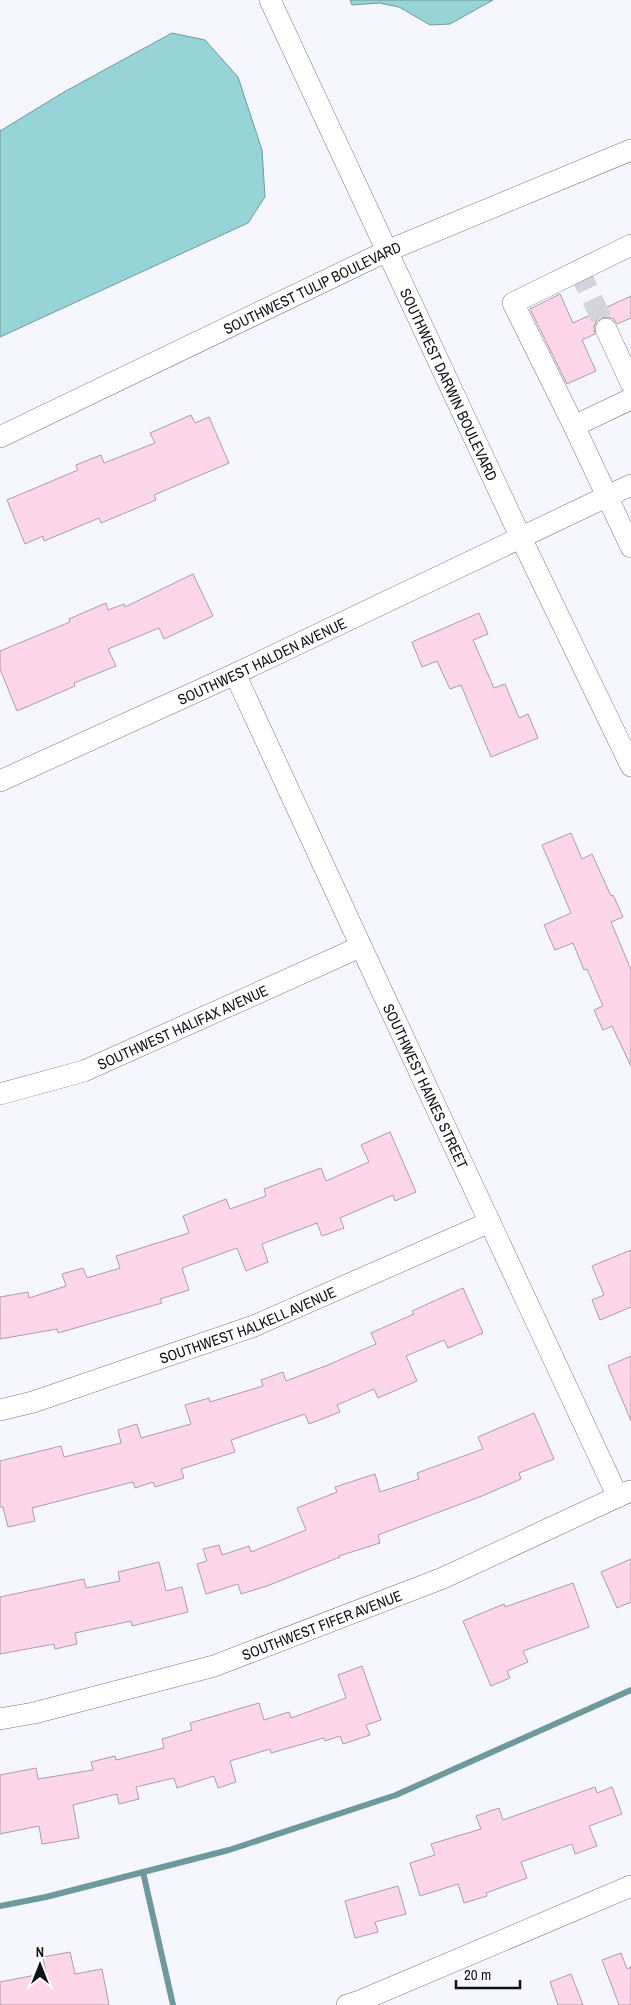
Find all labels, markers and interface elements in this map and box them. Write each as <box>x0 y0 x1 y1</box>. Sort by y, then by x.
street label: SOUTHWEST TULIP BOULEVARD <box>219 236 404 339</box>
street label: SOUTHWEST DARWIN BOULEVARD <box>395 285 503 484</box>
street label: SOUTHWEST HALDEN AVENUE <box>174 612 350 709</box>
street label: SOUTHWEST HALIFAX AVENUE <box>94 979 271 1074</box>
street label: SOUTHWEST HAINES STREET <box>379 1000 474 1172</box>
street label: SOUTHWEST HALKELL AVENUE <box>156 1281 339 1368</box>
street label: SOUTHWEST FIFER AVENUE <box>239 1584 405 1665</box>
north arrow <box>15 1940 65 1990</box>
text: N <box>36 1943 44 1961</box>
scale bar <box>456 1958 520 1990</box>
text: 20 m <box>464 1964 491 1985</box>

